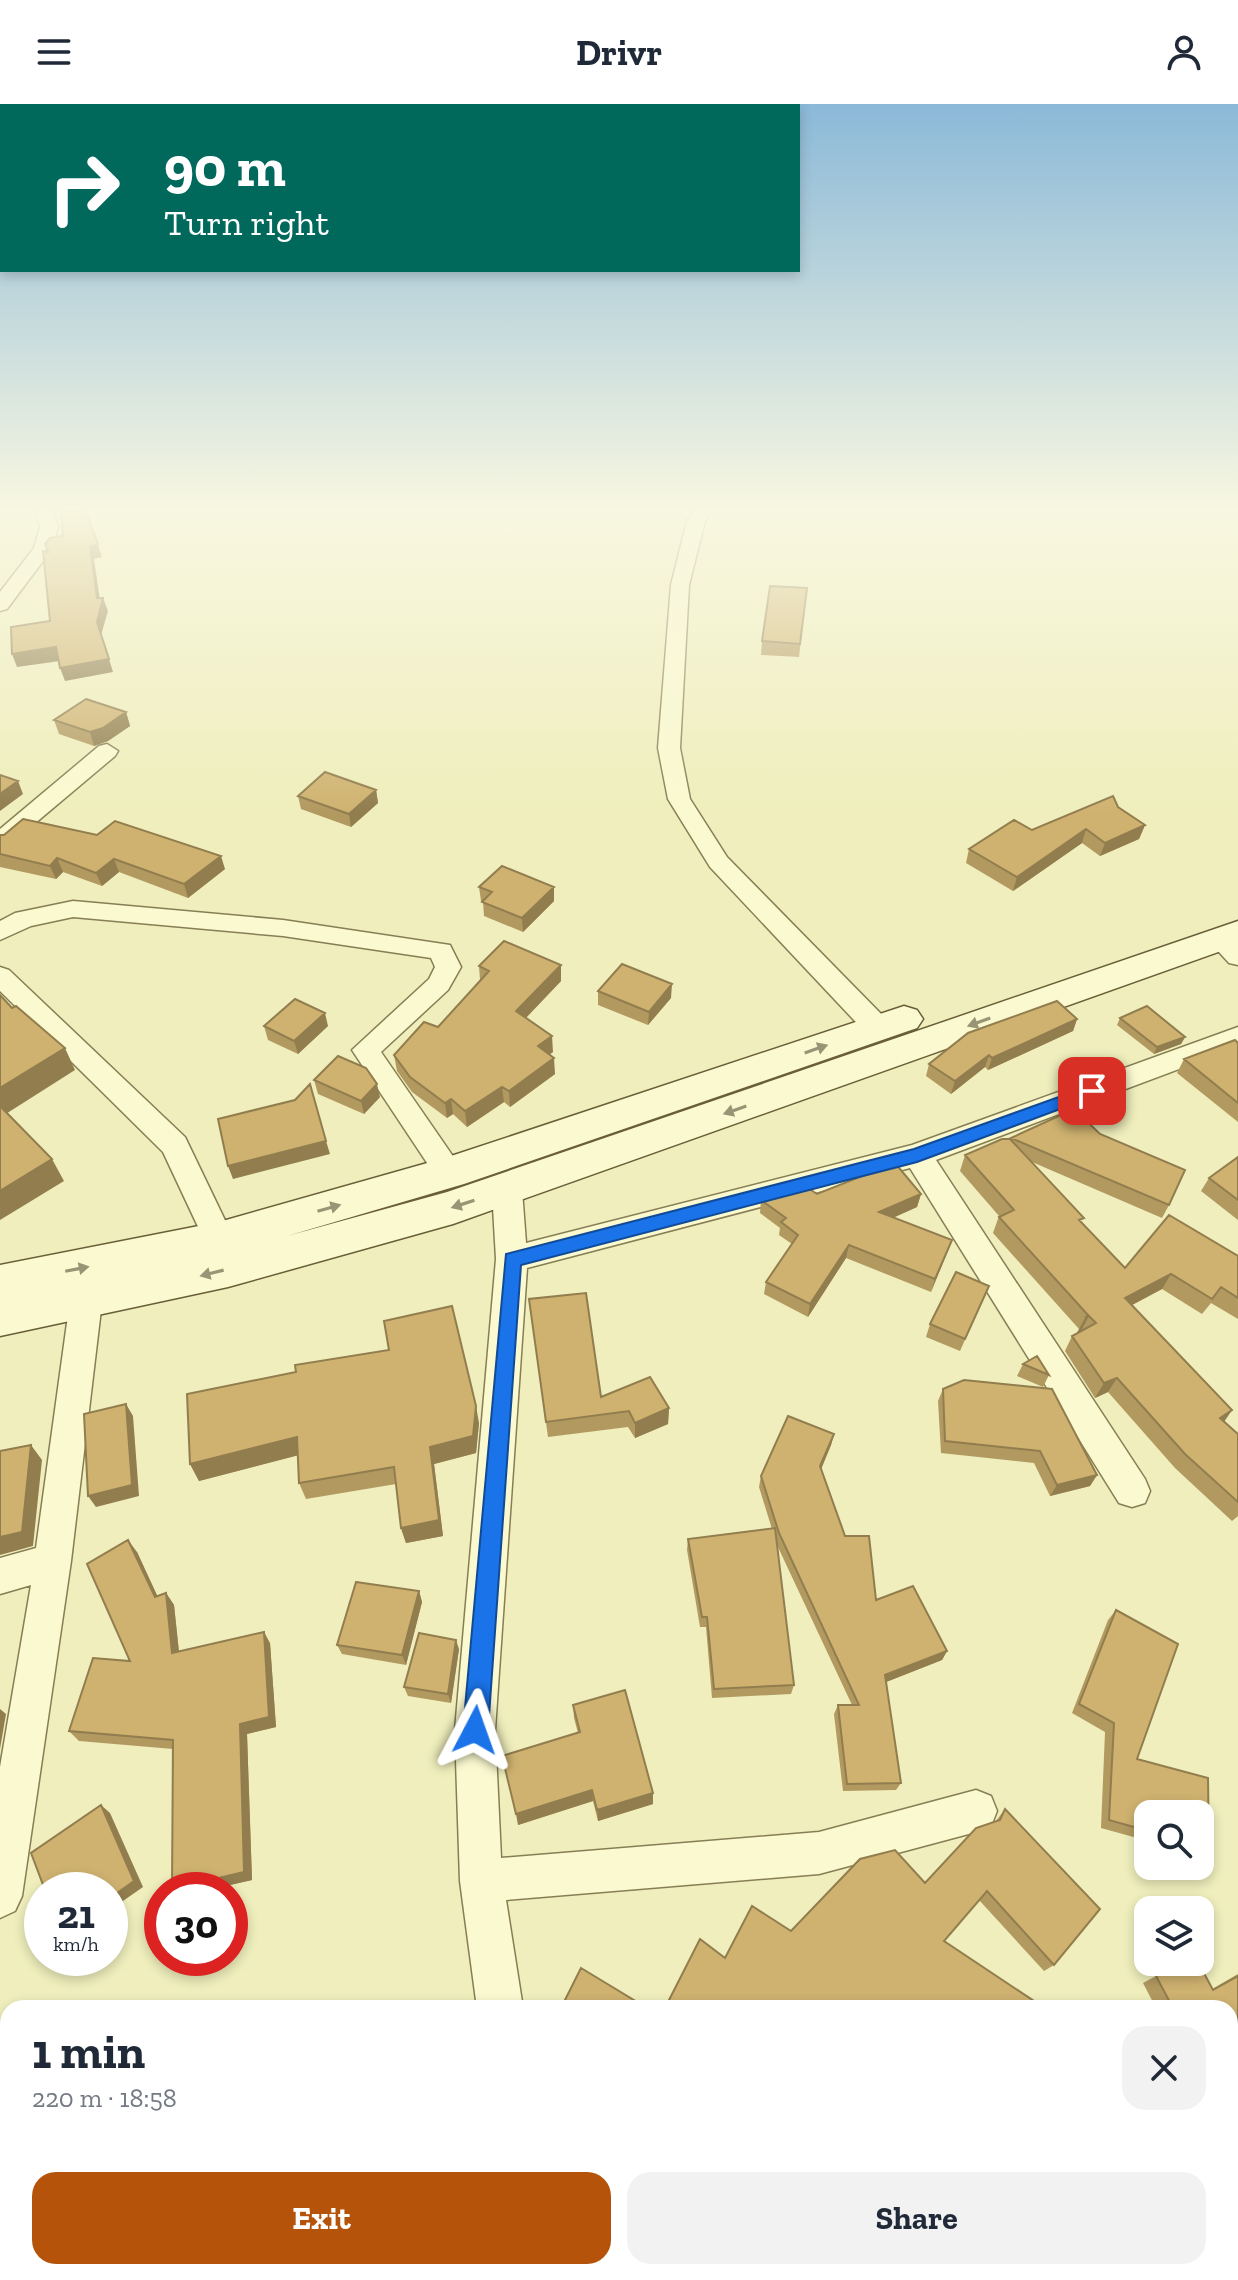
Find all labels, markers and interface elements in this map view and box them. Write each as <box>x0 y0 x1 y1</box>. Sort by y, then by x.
icon: menu <box>32 30 76 74</box>
icon: person <box>1162 30 1206 74</box>
text: Drivr <box>576 31 662 74</box>
text: 90 m <box>164 133 286 200</box>
icon: right <box>32 136 136 240</box>
text: Turn right <box>164 201 329 244</box>
one-way arrow <box>967 1016 991 1029</box>
one-way arrow <box>804 1042 828 1054</box>
pin <box>1058 1057 1126 1125</box>
icon: arrive <box>1070 1069 1114 1113</box>
one-way arrow <box>722 1104 746 1116</box>
one-way arrow <box>450 1198 474 1211</box>
one-way arrow <box>317 1201 342 1213</box>
one-way arrow <box>64 1262 89 1274</box>
one-way arrow <box>199 1267 224 1280</box>
position arrow <box>433 1688 517 1772</box>
map controls <box>1134 1800 1214 1976</box>
button: search <box>1134 1800 1214 1880</box>
speed limit sign: 30 <box>144 1872 248 1976</box>
text: 21 <box>57 1890 95 1938</box>
button: layers <box>1134 1896 1214 1976</box>
text: km/h <box>53 1932 99 1956</box>
text: 1 min <box>32 2023 145 2080</box>
button: close <box>1122 2026 1206 2110</box>
text: 220 m · 18:58 <box>32 2082 177 2114</box>
button: Exit <box>32 2172 611 2264</box>
button: Share <box>627 2172 1206 2264</box>

